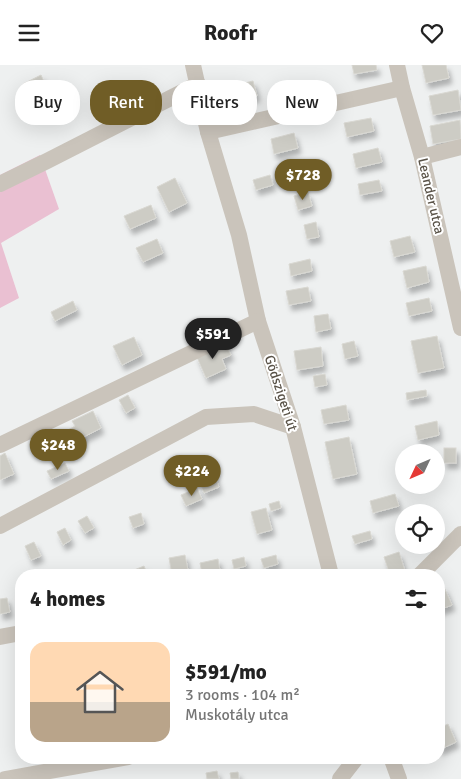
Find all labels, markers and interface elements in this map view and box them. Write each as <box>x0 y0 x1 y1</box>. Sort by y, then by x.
icon: menu <box>15 19 43 47</box>
text: Roofr <box>204 19 257 46</box>
icon: heart <box>418 19 446 47</box>
chip: Buy <box>15 80 80 125</box>
chip: Rent <box>90 80 162 125</box>
chip: Filters <box>172 80 257 125</box>
chip: New <box>267 80 337 125</box>
street label: Leander utca <box>414 156 448 236</box>
pin: $728 <box>273 159 333 201</box>
text: $728 <box>286 165 320 185</box>
pin: $591 <box>183 317 243 360</box>
text: $591 <box>196 324 230 344</box>
street label: Gödszigeti út <box>261 353 301 433</box>
pin: $248 <box>28 429 88 471</box>
text: $248 <box>41 435 75 455</box>
north arrow <box>395 444 445 494</box>
map controls <box>395 444 445 554</box>
pin: $224 <box>162 455 222 497</box>
text: $224 <box>175 461 209 481</box>
button: locate <box>395 504 445 554</box>
icon: filters <box>402 585 430 613</box>
text: 4 homes <box>30 586 105 612</box>
text: $591/mo <box>185 659 267 685</box>
icon: home <box>70 662 130 722</box>
text: 3 rooms · 104 m² <box>185 685 300 705</box>
text: Muskotály utca <box>185 705 289 725</box>

